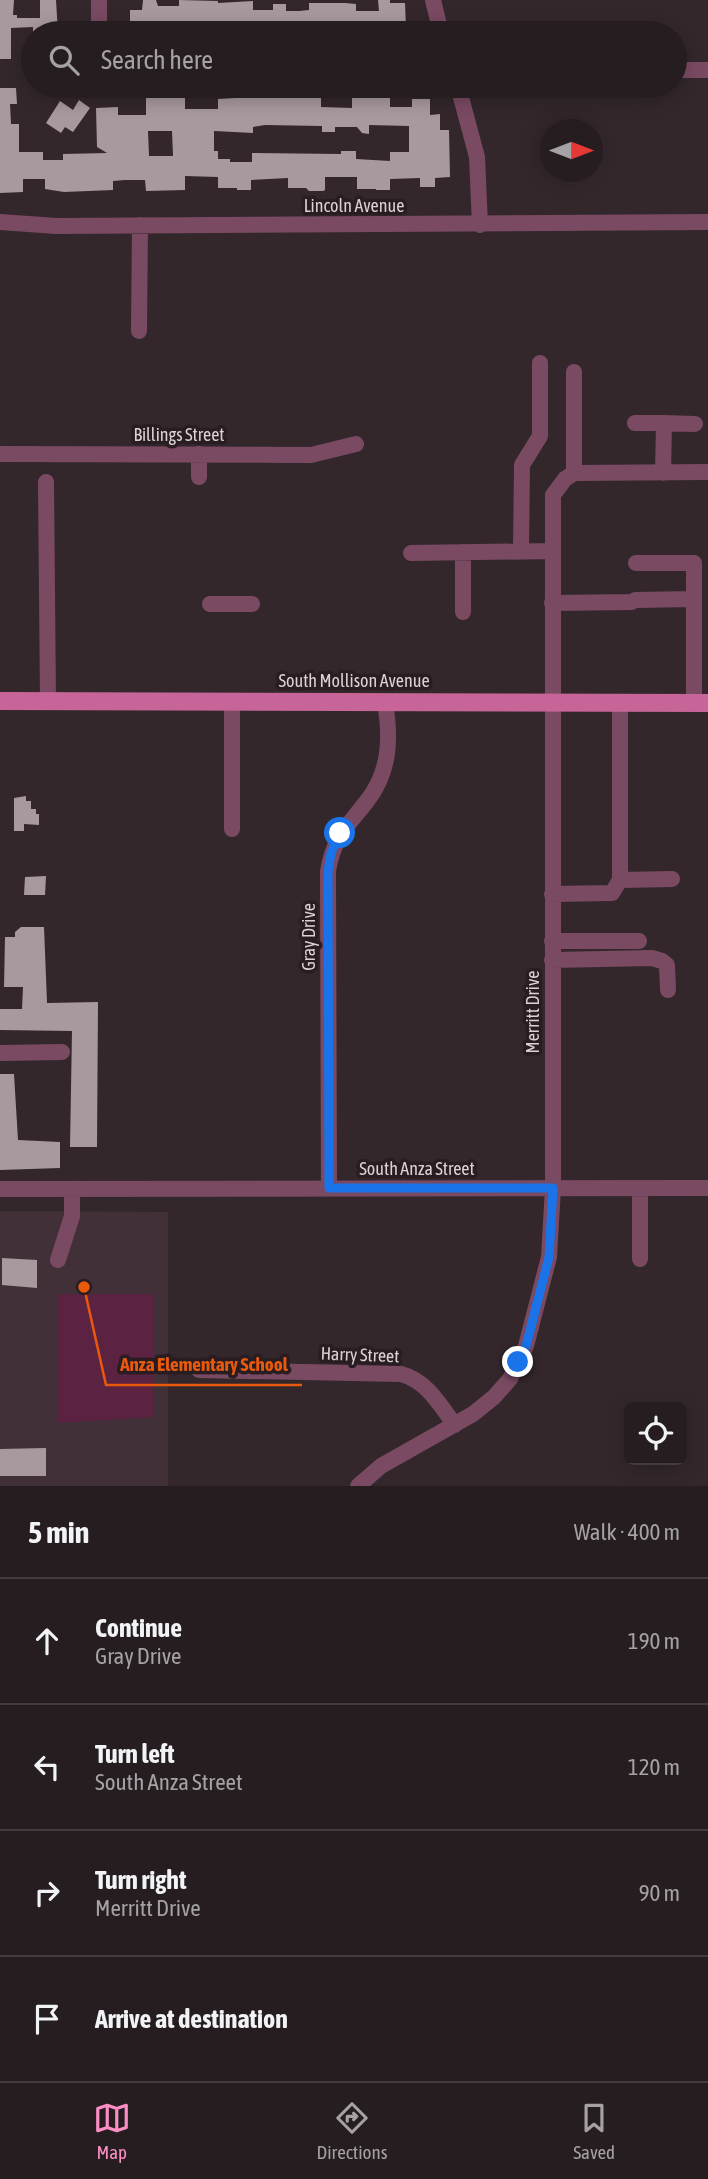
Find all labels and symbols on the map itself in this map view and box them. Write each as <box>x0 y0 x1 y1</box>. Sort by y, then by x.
north arrow <box>540 119 603 182</box>
street label: Lincoln Avenue <box>304 195 404 216</box>
street label: Billings Street <box>133 424 225 445</box>
street label: South Mollison Avenue <box>278 670 430 691</box>
route start <box>324 817 355 848</box>
street label: Gray Drive <box>298 903 319 971</box>
street label: Merritt Drive <box>522 971 543 1053</box>
street label: South Anza Street <box>359 1158 475 1179</box>
street label: Harry Street <box>320 1343 400 1366</box>
callout: Anza Elementary School <box>106 1345 302 1385</box>
route end <box>502 1346 533 1377</box>
text: Anza Elementary School <box>119 1353 289 1375</box>

